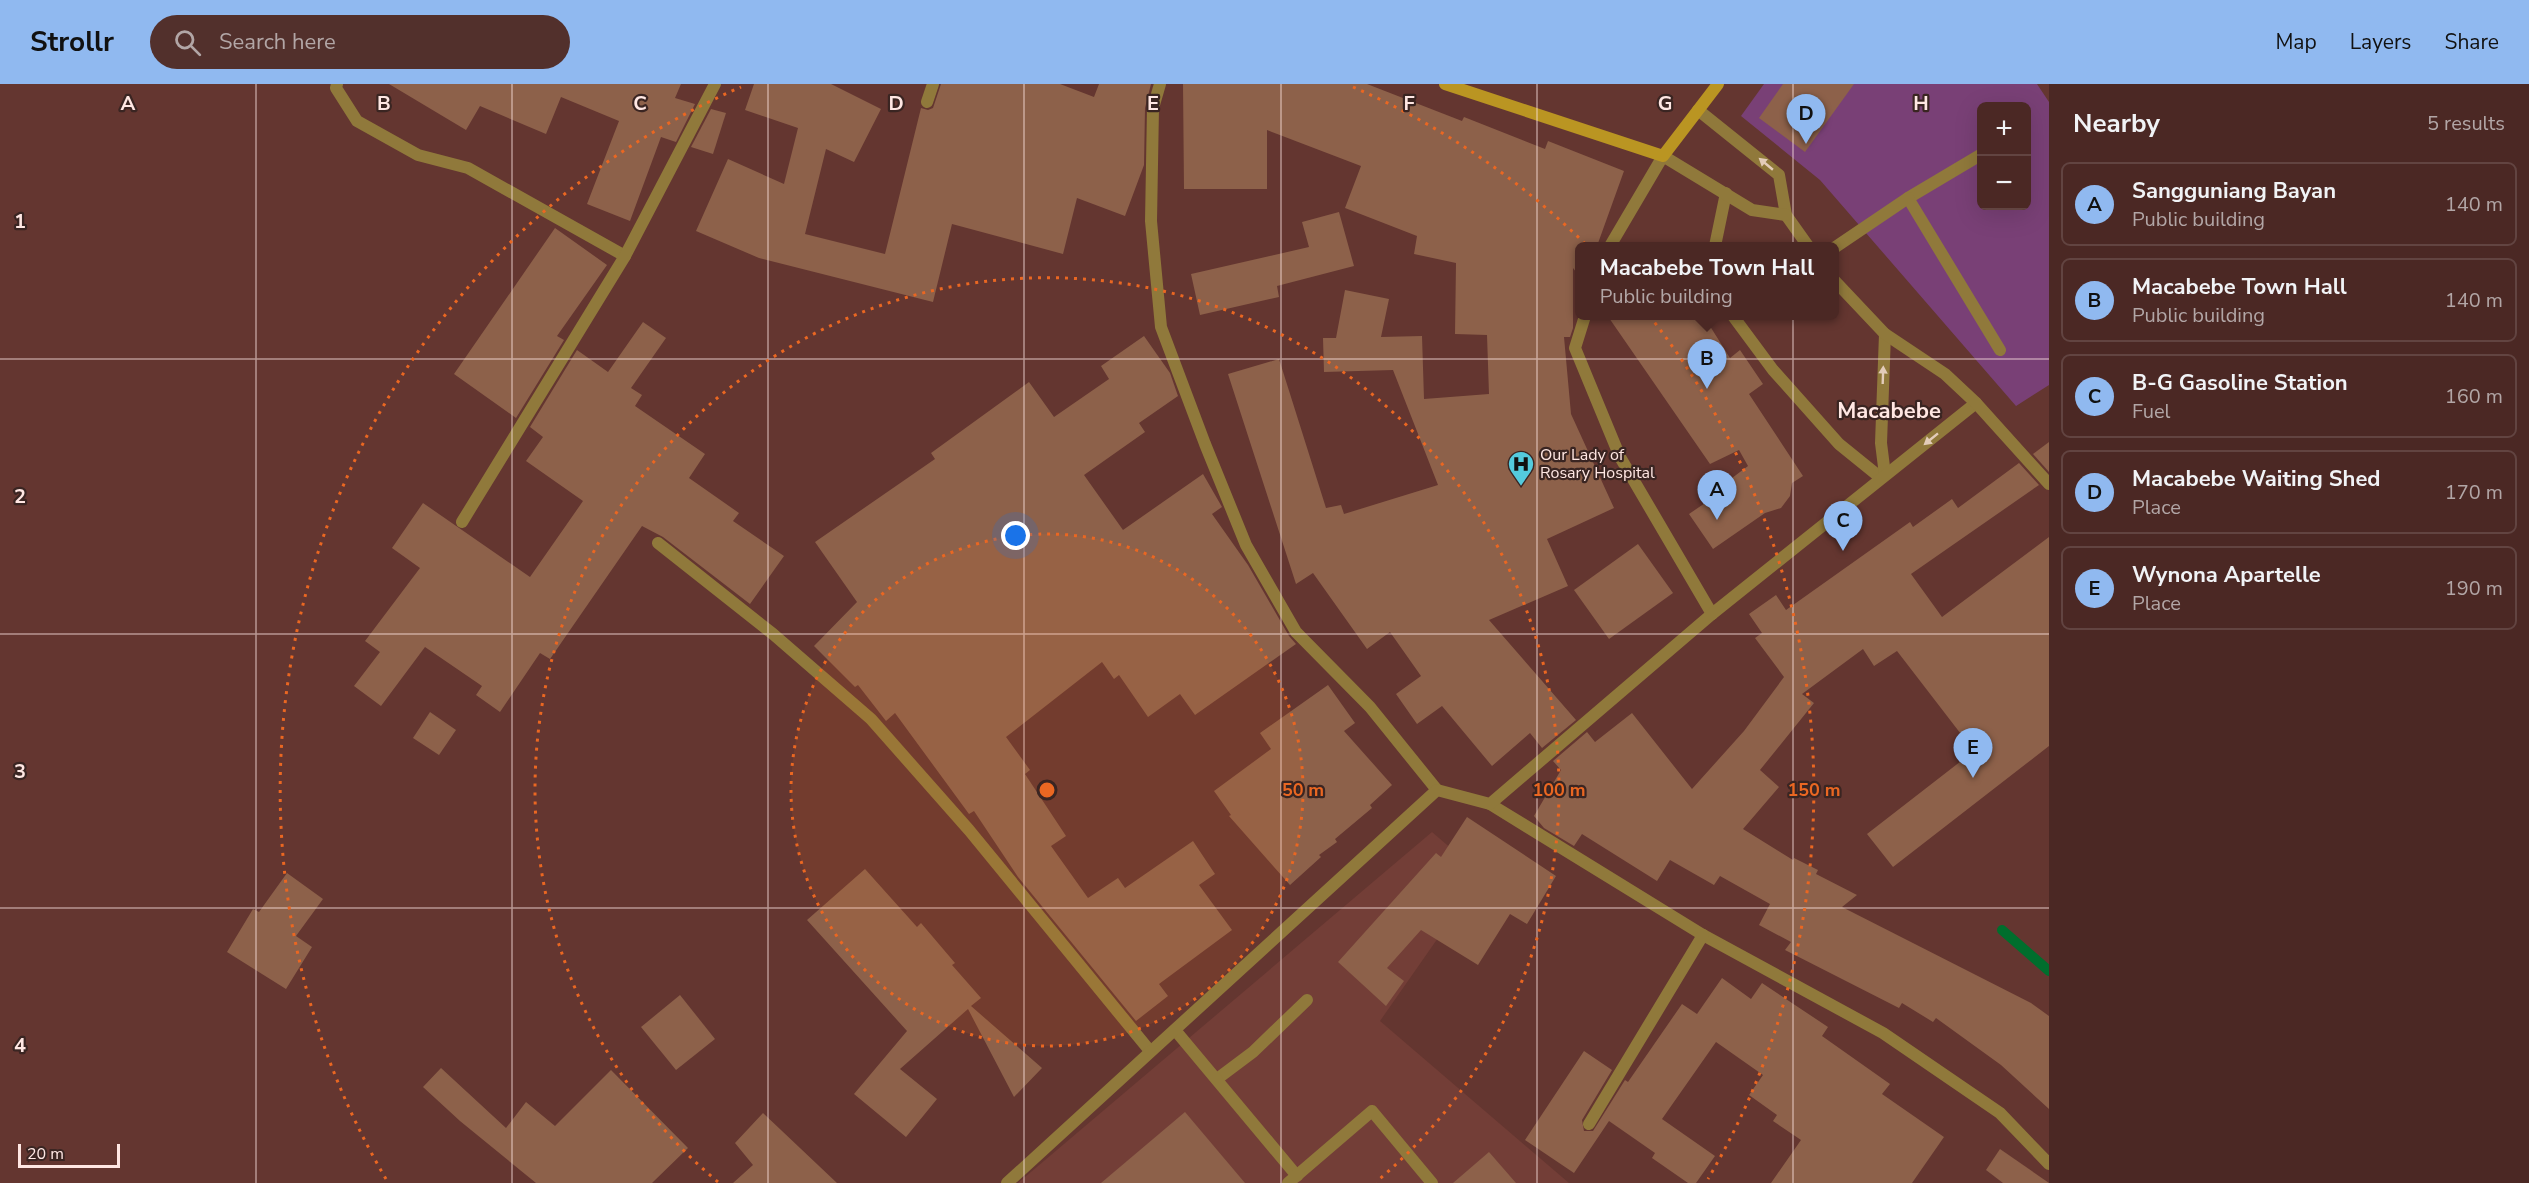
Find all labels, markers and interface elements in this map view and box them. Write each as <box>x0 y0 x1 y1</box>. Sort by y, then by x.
search box <box>150 15 570 69</box>
text: Strollr <box>30 23 114 61</box>
icon: search <box>171 26 204 59</box>
text: Search here <box>219 27 336 57</box>
text: Map <box>2275 28 2317 56</box>
text: Layers <box>2350 28 2411 56</box>
text: Share <box>2444 28 2499 56</box>
text: A <box>121 90 136 117</box>
text: B <box>377 90 391 117</box>
text: C <box>633 90 647 117</box>
text: D <box>888 90 904 117</box>
text: E <box>1147 90 1159 117</box>
text: F <box>1403 90 1415 117</box>
text: G <box>1658 90 1672 117</box>
text: H <box>1913 90 1929 117</box>
pin: D <box>1786 94 1826 144</box>
map controls <box>1977 102 2031 210</box>
button: + <box>1977 102 2031 156</box>
text: Nearby <box>2073 106 2160 141</box>
text: 5 results <box>2427 110 2505 137</box>
button: − <box>1977 156 2031 210</box>
one-way arrow <box>1758 158 1773 170</box>
text: Sangguniang Bayan <box>2132 176 2336 206</box>
text: A <box>2087 191 2102 218</box>
text: 140 m <box>2445 191 2503 218</box>
text: Public building <box>2132 206 2265 233</box>
text: 1 <box>14 208 26 235</box>
popup <box>1575 242 1839 320</box>
text: Macabebe Town Hall <box>1600 253 1814 283</box>
text: Macabebe Town Hall <box>2132 272 2347 302</box>
text: Public building <box>1600 283 1733 310</box>
text: B <box>2088 287 2101 314</box>
text: 140 m <box>2445 287 2503 314</box>
text: Public building <box>2132 302 2265 329</box>
pin: B <box>1688 340 1726 389</box>
one-way arrow <box>1879 365 1888 384</box>
text: B-G Gasoline Station <box>2132 368 2348 398</box>
text: C <box>2088 383 2101 410</box>
text: 160 m <box>2445 383 2503 410</box>
district label: Macabebe <box>1837 396 1941 426</box>
text: Fuel <box>2132 398 2171 425</box>
one-way arrow <box>1923 432 1938 444</box>
place label: Our Lady of Rosary Hospital <box>1540 444 1655 484</box>
hospital icon: Our Lady of Rosary Hospital <box>1506 449 1536 487</box>
text: Macabebe Waiting Shed <box>2132 464 2381 494</box>
pin: A <box>1698 470 1736 520</box>
text: D <box>2087 479 2102 506</box>
text: 170 m <box>2445 479 2503 506</box>
text: 2 <box>14 483 26 510</box>
text: Place <box>2132 494 2181 521</box>
pin: C <box>1824 502 1862 551</box>
your location <box>1001 521 1030 550</box>
text: Wynona Apartelle <box>2132 560 2321 590</box>
text: E <box>2089 575 2100 602</box>
text: 190 m <box>2445 575 2503 602</box>
text: Place <box>2132 590 2181 617</box>
pin: E <box>1954 728 1992 778</box>
text: 3 <box>14 758 26 785</box>
text: 50 m <box>1282 778 1324 802</box>
text: 100 m <box>1532 778 1586 802</box>
text: 150 m <box>1787 778 1841 802</box>
centre of rings <box>1037 780 1057 800</box>
text: 4 <box>14 1032 26 1059</box>
scale bar <box>18 1141 120 1168</box>
text: 20 m <box>27 1143 64 1165</box>

